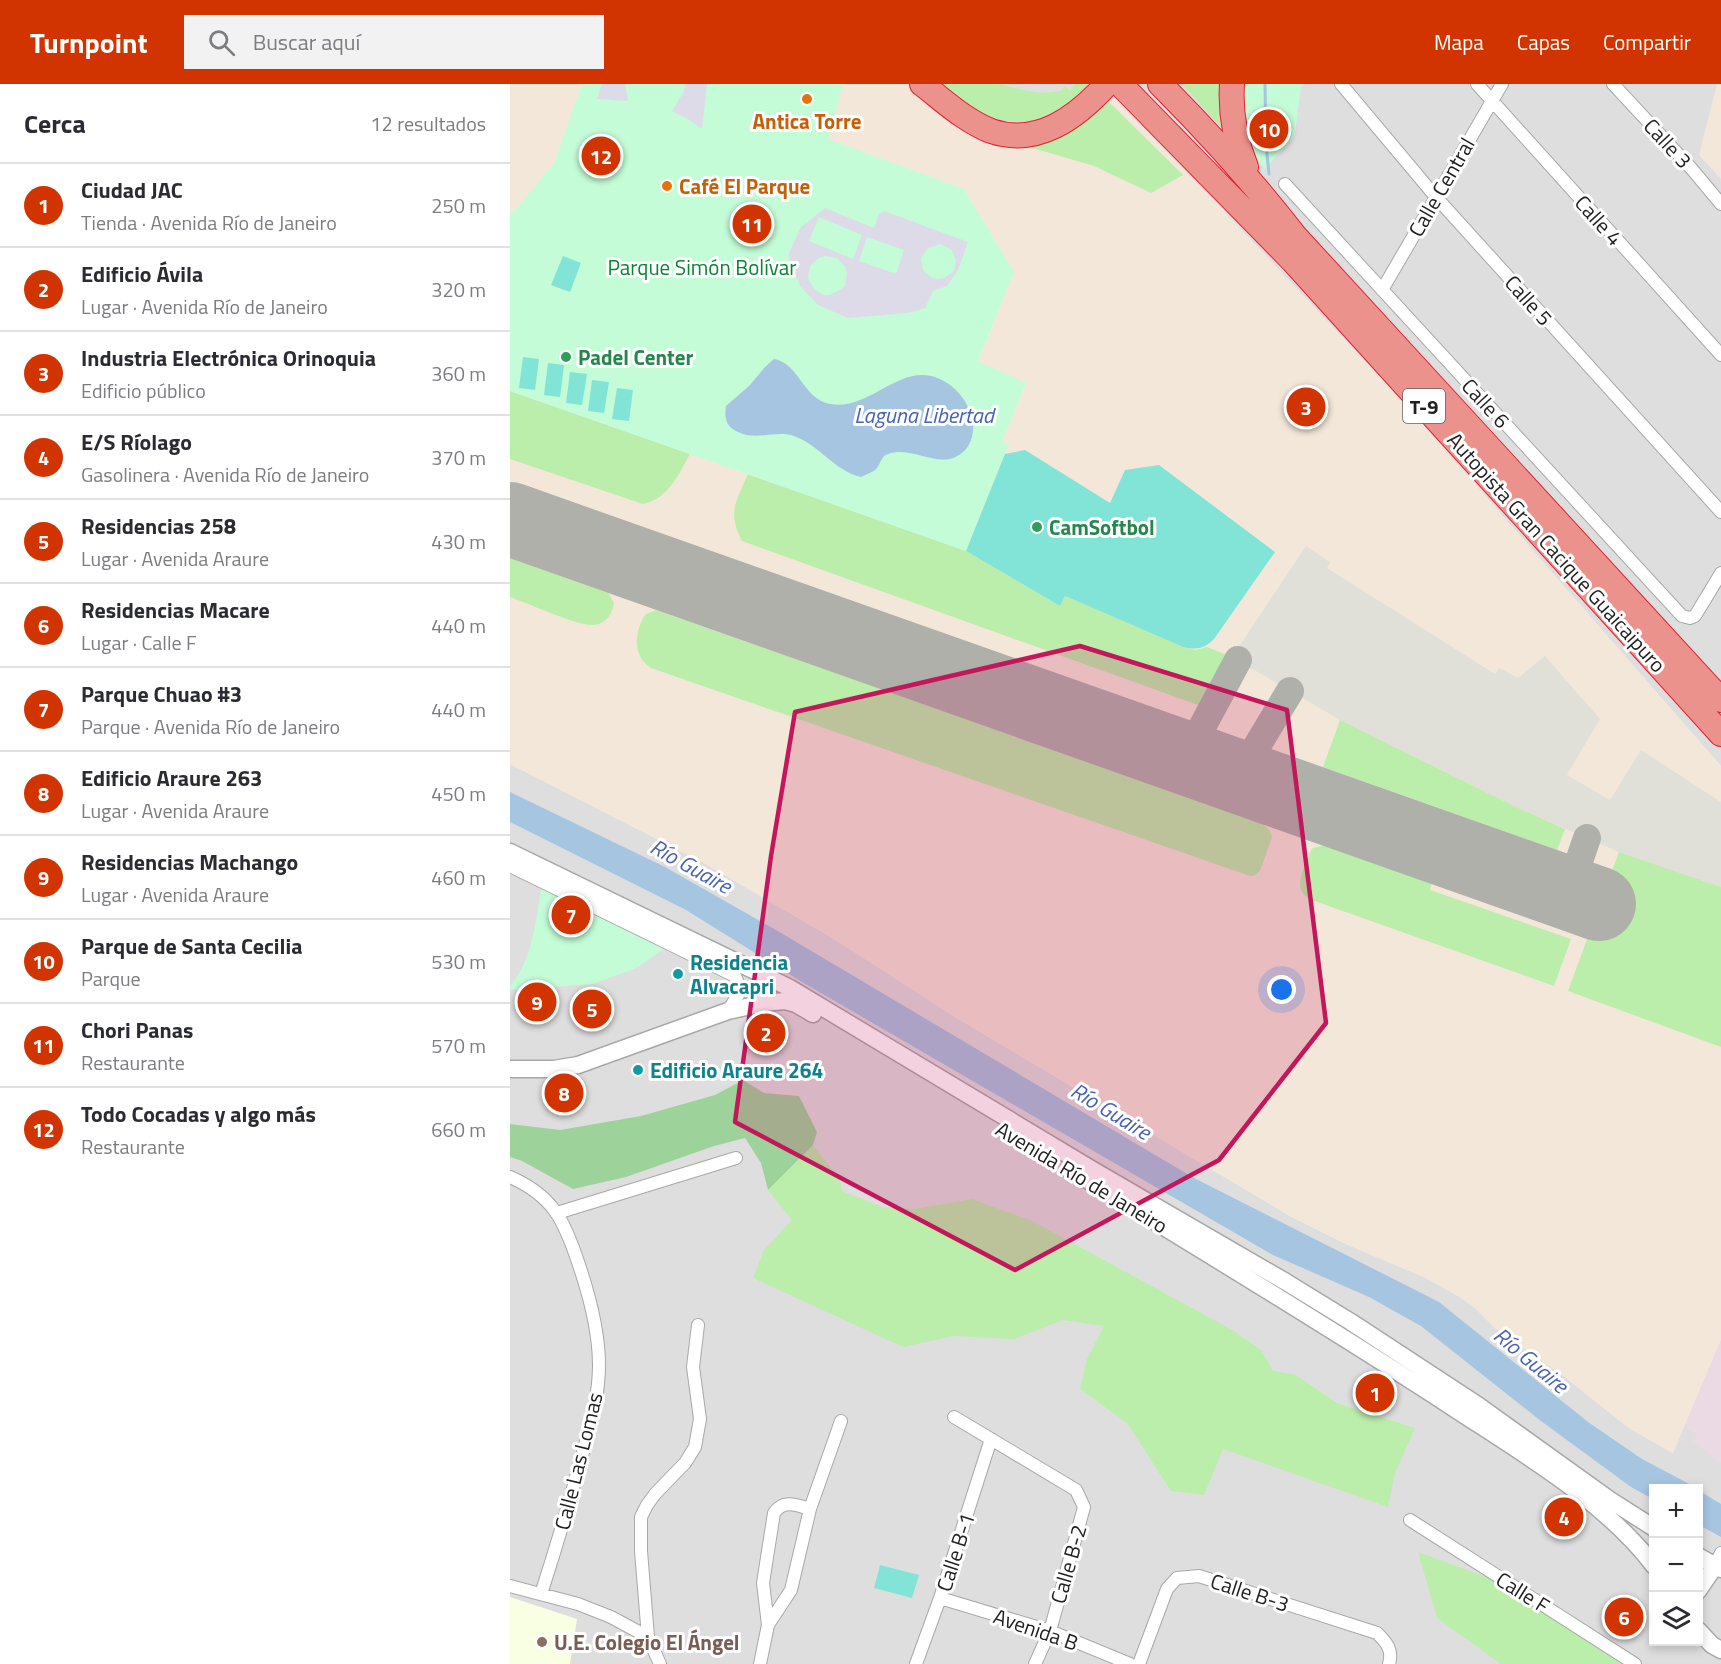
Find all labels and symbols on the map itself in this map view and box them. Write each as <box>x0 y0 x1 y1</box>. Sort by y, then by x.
marker: Antica Torre <box>800 92 814 106</box>
place label: Antica Torre <box>752 105 862 137</box>
pin: 10 <box>1250 106 1288 152</box>
street label: Calle 3 <box>1636 111 1700 175</box>
street label: Calle Central <box>1400 131 1482 243</box>
pin: 12 <box>582 134 620 178</box>
place label: Café El Parque <box>679 170 810 202</box>
marker: Café El Parque <box>660 179 674 193</box>
street label: Calle 4 <box>1567 188 1631 252</box>
pin: 11 <box>732 202 772 246</box>
park label: Parque Simón Bolívar <box>608 251 797 283</box>
street label: Calle 5 <box>1497 268 1561 332</box>
place label: Padel Center <box>578 341 693 373</box>
marker: Padel Center <box>559 350 573 364</box>
street label: Calle 6 <box>1454 371 1518 435</box>
pin: 3 <box>1286 384 1326 430</box>
road number: T-9 <box>1403 389 1445 423</box>
water label: Laguna Libertad <box>854 398 997 432</box>
street label: Autopista Gran Cacique Guaicaipuro <box>1440 425 1674 679</box>
place label: CamSoftbol <box>1049 511 1155 543</box>
marker: CamSoftbol <box>1030 520 1044 534</box>
water label: Río Guaire <box>644 830 740 903</box>
pin: 7 <box>552 892 590 938</box>
place label: Residencia Alvacapri <box>690 946 789 1002</box>
marker: Residencia Alvacapri <box>671 967 685 981</box>
your location <box>1267 975 1296 1004</box>
pin: 9 <box>518 980 556 1024</box>
pin: 5 <box>572 986 611 1032</box>
pin: 2 <box>746 1010 786 1056</box>
place label: Edificio Araure 264 <box>650 1054 823 1086</box>
marker: Edificio Araure 264 <box>631 1063 645 1077</box>
pin: 8 <box>544 1070 584 1116</box>
water label: Río Guaire <box>1064 1074 1159 1149</box>
street label: Avenida Río de Janeiro <box>990 1113 1174 1241</box>
water label: Río Guaire <box>1486 1319 1577 1403</box>
pin: 1 <box>1356 1370 1394 1416</box>
street label: Calle Las Lomas <box>545 1389 611 1533</box>
pin: 4 <box>1544 1494 1584 1540</box>
street label: Calle B-1 <box>927 1509 983 1595</box>
street label: Calle B-2 <box>1041 1521 1095 1607</box>
street label: Calle F <box>1490 1563 1556 1621</box>
street label: Calle B-3 <box>1207 1564 1293 1620</box>
pin: 6 <box>1604 1594 1644 1640</box>
street label: Avenida B <box>989 1600 1083 1658</box>
place label: U.E. Colegio El Ángel <box>554 1626 740 1658</box>
marker: U.E. Colegio El Ángel <box>535 1635 549 1649</box>

